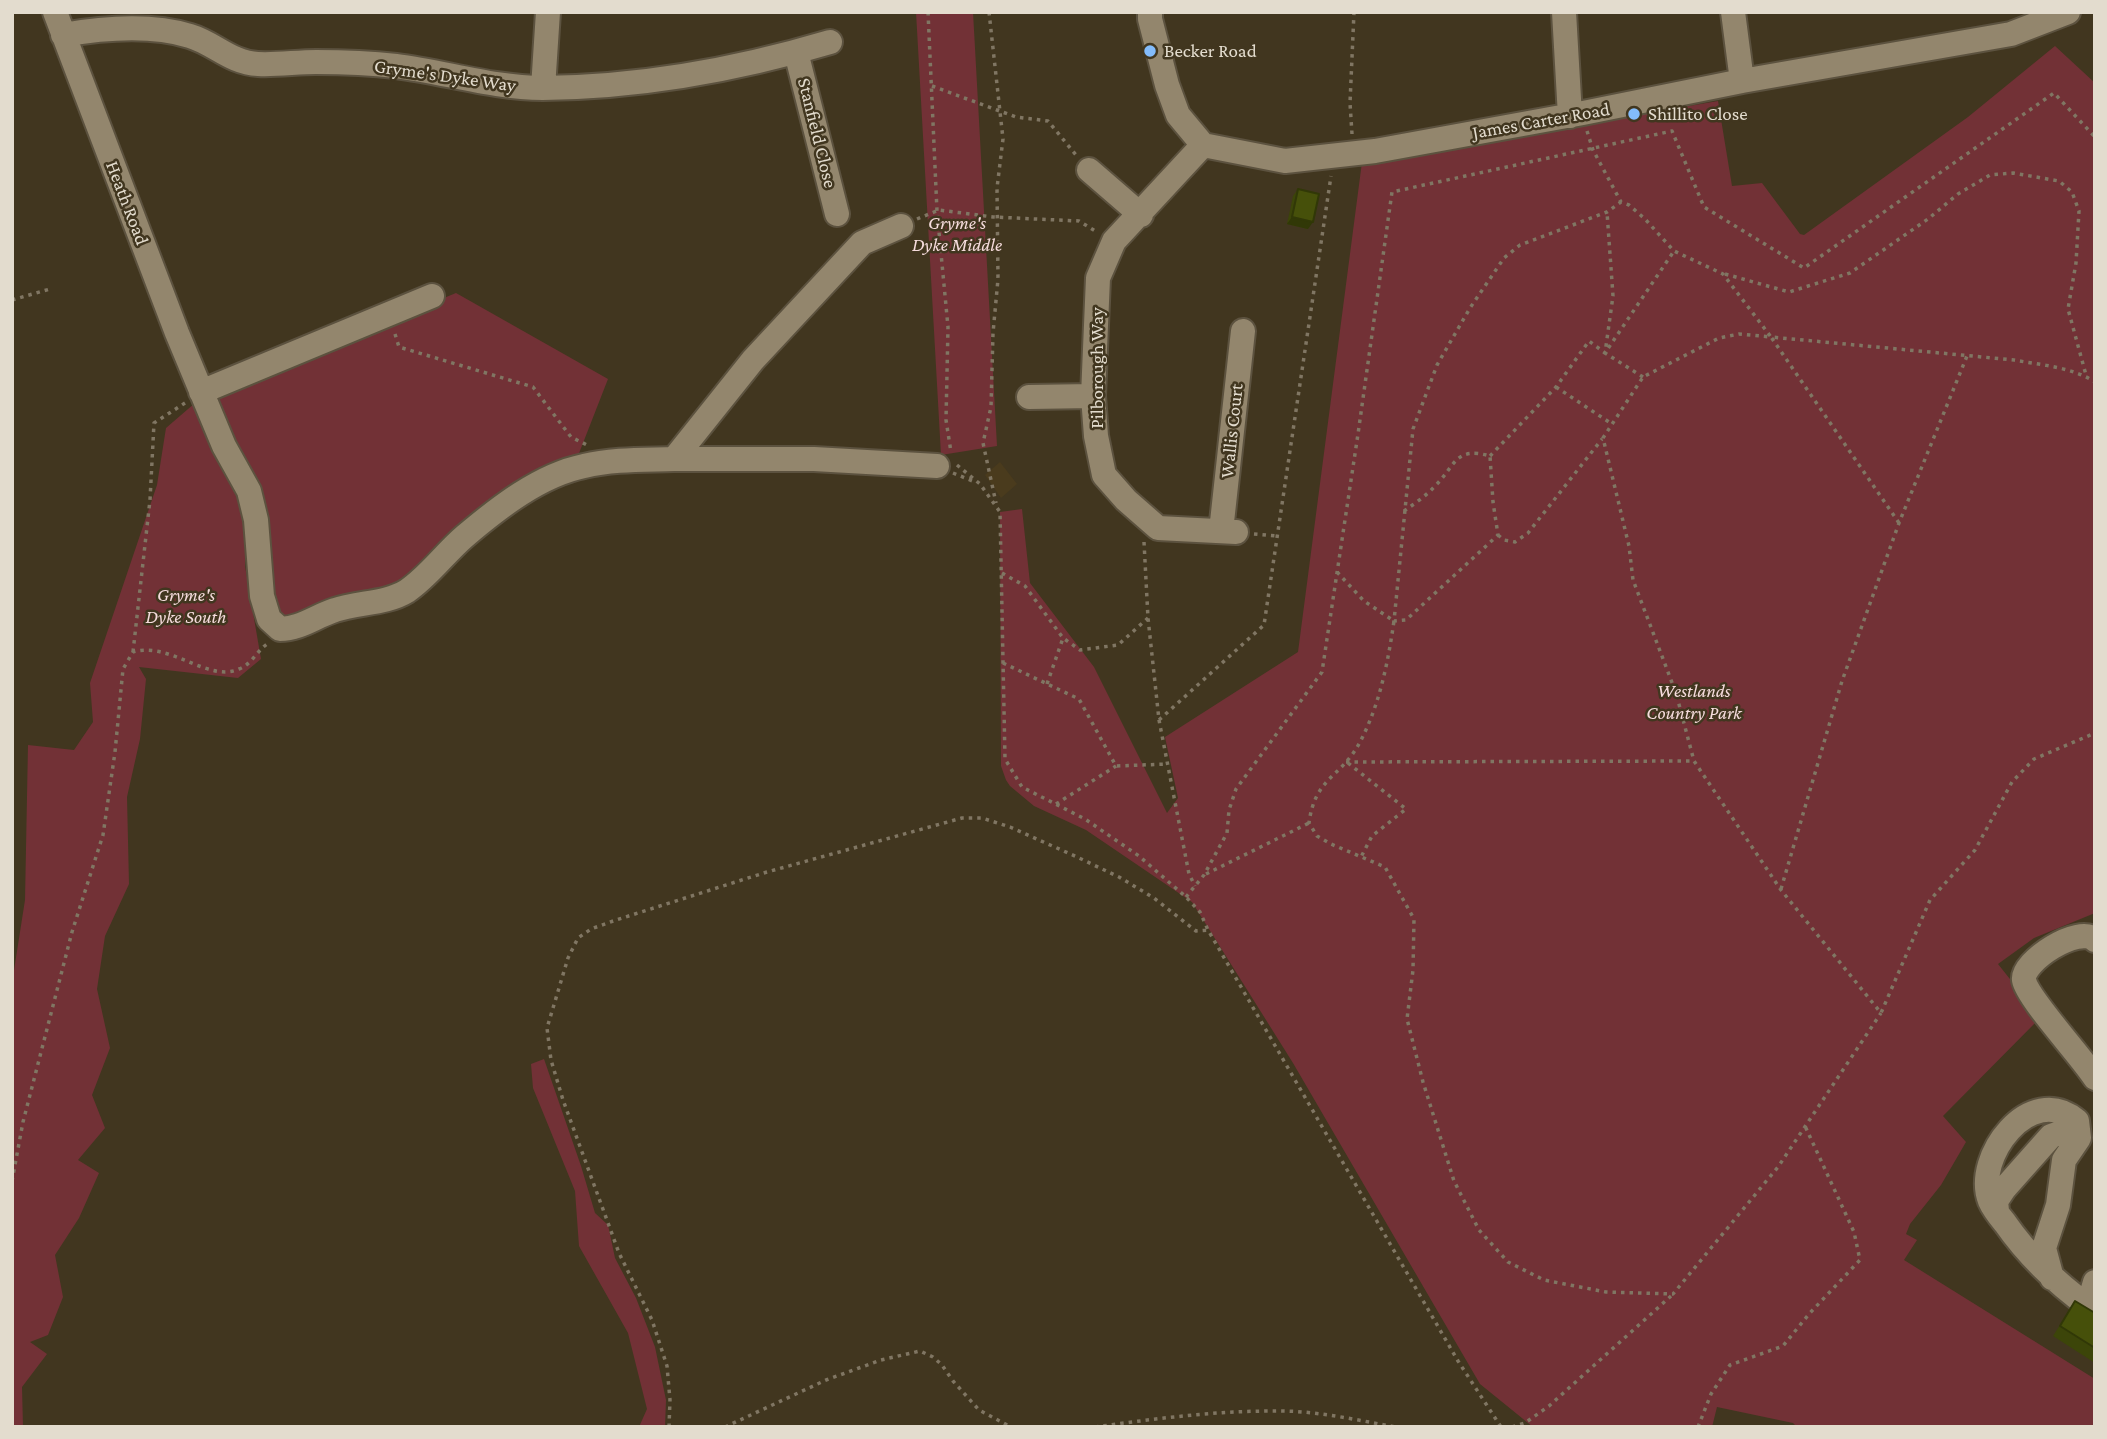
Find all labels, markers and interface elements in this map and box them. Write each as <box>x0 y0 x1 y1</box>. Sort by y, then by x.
place label: Becker Road <box>1164 40 1257 62</box>
marker: Becker Road <box>1142 43 1158 59</box>
street label: Gryme's Dyke Way <box>373 55 517 97</box>
street label: Stanfield Close <box>792 76 842 190</box>
street label: James Carter Road <box>1471 98 1611 144</box>
place label: Shillito Close <box>1648 103 1748 125</box>
marker: Shillito Close <box>1626 106 1642 122</box>
street label: Heath Road <box>101 158 153 248</box>
park label: Gryme's Dyke Middle <box>912 212 1002 256</box>
street label: Pilborough Way <box>1086 307 1108 429</box>
street label: Wallis Court <box>1216 383 1248 479</box>
park label: Gryme's Dyke South <box>146 584 226 628</box>
park label: Westlands Country Park <box>1646 680 1742 724</box>

